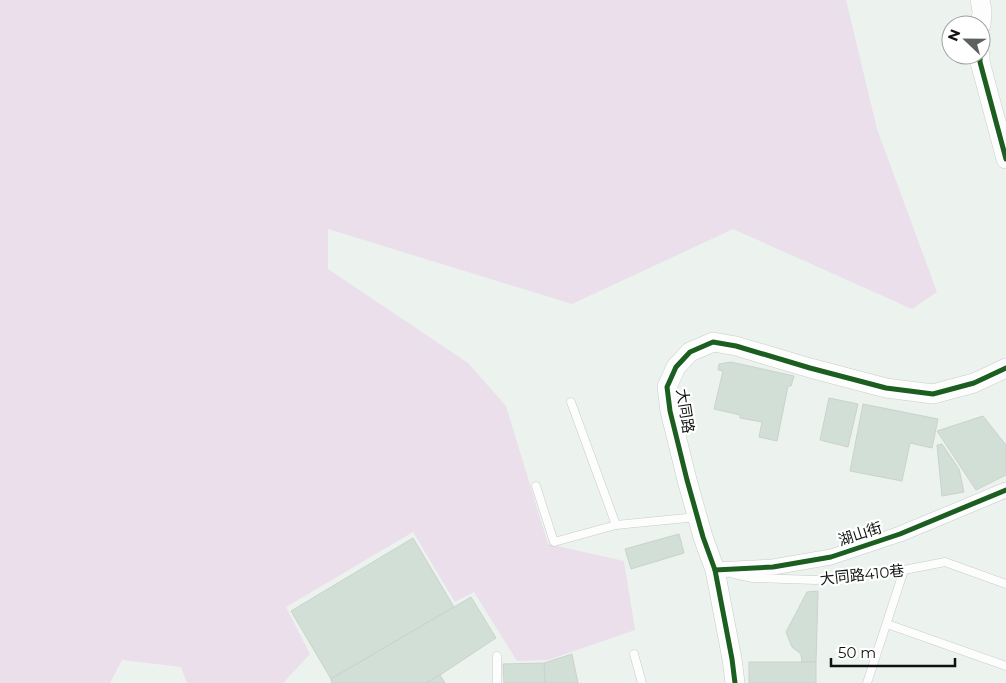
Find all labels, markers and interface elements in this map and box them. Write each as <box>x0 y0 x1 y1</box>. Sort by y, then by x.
north arrow <box>941 15 991 65</box>
text: N <box>943 27 964 44</box>
street label: 大同路 <box>673 387 698 435</box>
street label: 湖山街 <box>836 518 884 550</box>
street label: 大同路410巷 <box>819 561 905 588</box>
scale bar <box>831 636 955 668</box>
text: 50 m <box>838 643 876 662</box>

